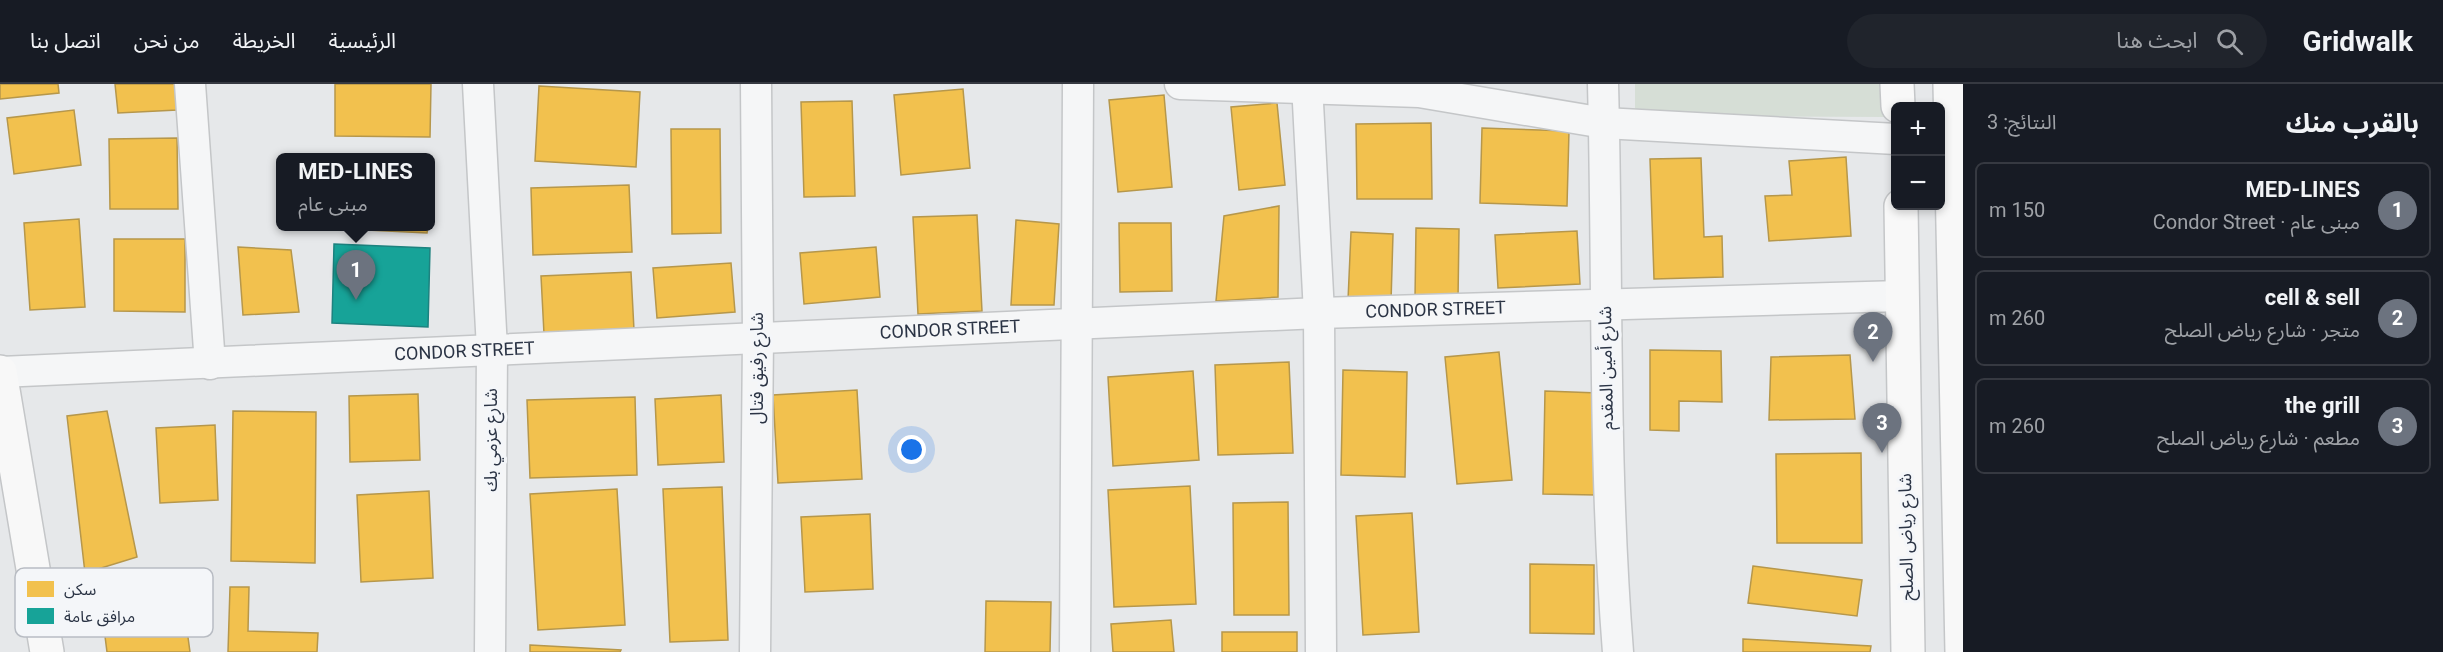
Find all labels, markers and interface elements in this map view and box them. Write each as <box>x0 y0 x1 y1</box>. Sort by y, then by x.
search box <box>1847 14 2267 68</box>
icon: search <box>2213 25 2246 58</box>
text: Gridwalk <box>2303 25 2413 58</box>
text: ابحث هنا <box>2116 28 2198 53</box>
text: اتصل بنا <box>30 29 101 53</box>
text: من نحن <box>134 29 200 53</box>
text: الخريطة <box>233 29 296 53</box>
text: الرئيسية <box>329 29 396 53</box>
map controls <box>1891 102 1945 210</box>
button: + <box>1891 102 1945 156</box>
text: بالقرب منك <box>2286 108 2419 138</box>
text: النتائج: 3 <box>1987 110 2057 134</box>
popup <box>276 153 435 231</box>
button: − <box>1891 156 1945 210</box>
text: MED-LINES <box>298 159 413 184</box>
text: MED-LINES <box>2246 177 2360 202</box>
text: مبنى عام <box>298 192 368 216</box>
text: 150 m <box>1989 198 2045 222</box>
text: 1 <box>2392 198 2403 222</box>
text: مبنى عام · Condor Street <box>2153 210 2360 234</box>
pin: 1 <box>336 250 376 300</box>
text: cell & sell <box>2265 285 2360 310</box>
street label: CONDOR STREET <box>1365 297 1506 322</box>
street label: شارع أمين المقدم <box>1594 306 1621 430</box>
text: 260 m <box>1989 306 2045 330</box>
text: 2 <box>2392 306 2403 330</box>
street label: شارع رفيق فتال <box>746 312 771 424</box>
pin: 2 <box>1854 312 1892 362</box>
street label: CONDOR STREET <box>879 315 1021 343</box>
text: متجر · شارع رياض الصلح <box>2165 318 2360 342</box>
street label: CONDOR STREET <box>394 337 535 364</box>
street label: شارع عزمي بك <box>480 388 505 492</box>
text: the grill <box>2285 393 2360 418</box>
pin: 3 <box>1862 404 1902 453</box>
text: 260 m <box>1989 414 2045 438</box>
text: 3 <box>2392 414 2403 438</box>
text: مطعم · شارع رياض الصلح <box>2157 426 2360 450</box>
your location <box>897 435 926 464</box>
street label: شارع رياض الصلح <box>1894 473 1921 601</box>
legend <box>15 568 213 637</box>
text: سكن <box>64 580 96 599</box>
text: مرافق عامة <box>64 607 135 627</box>

